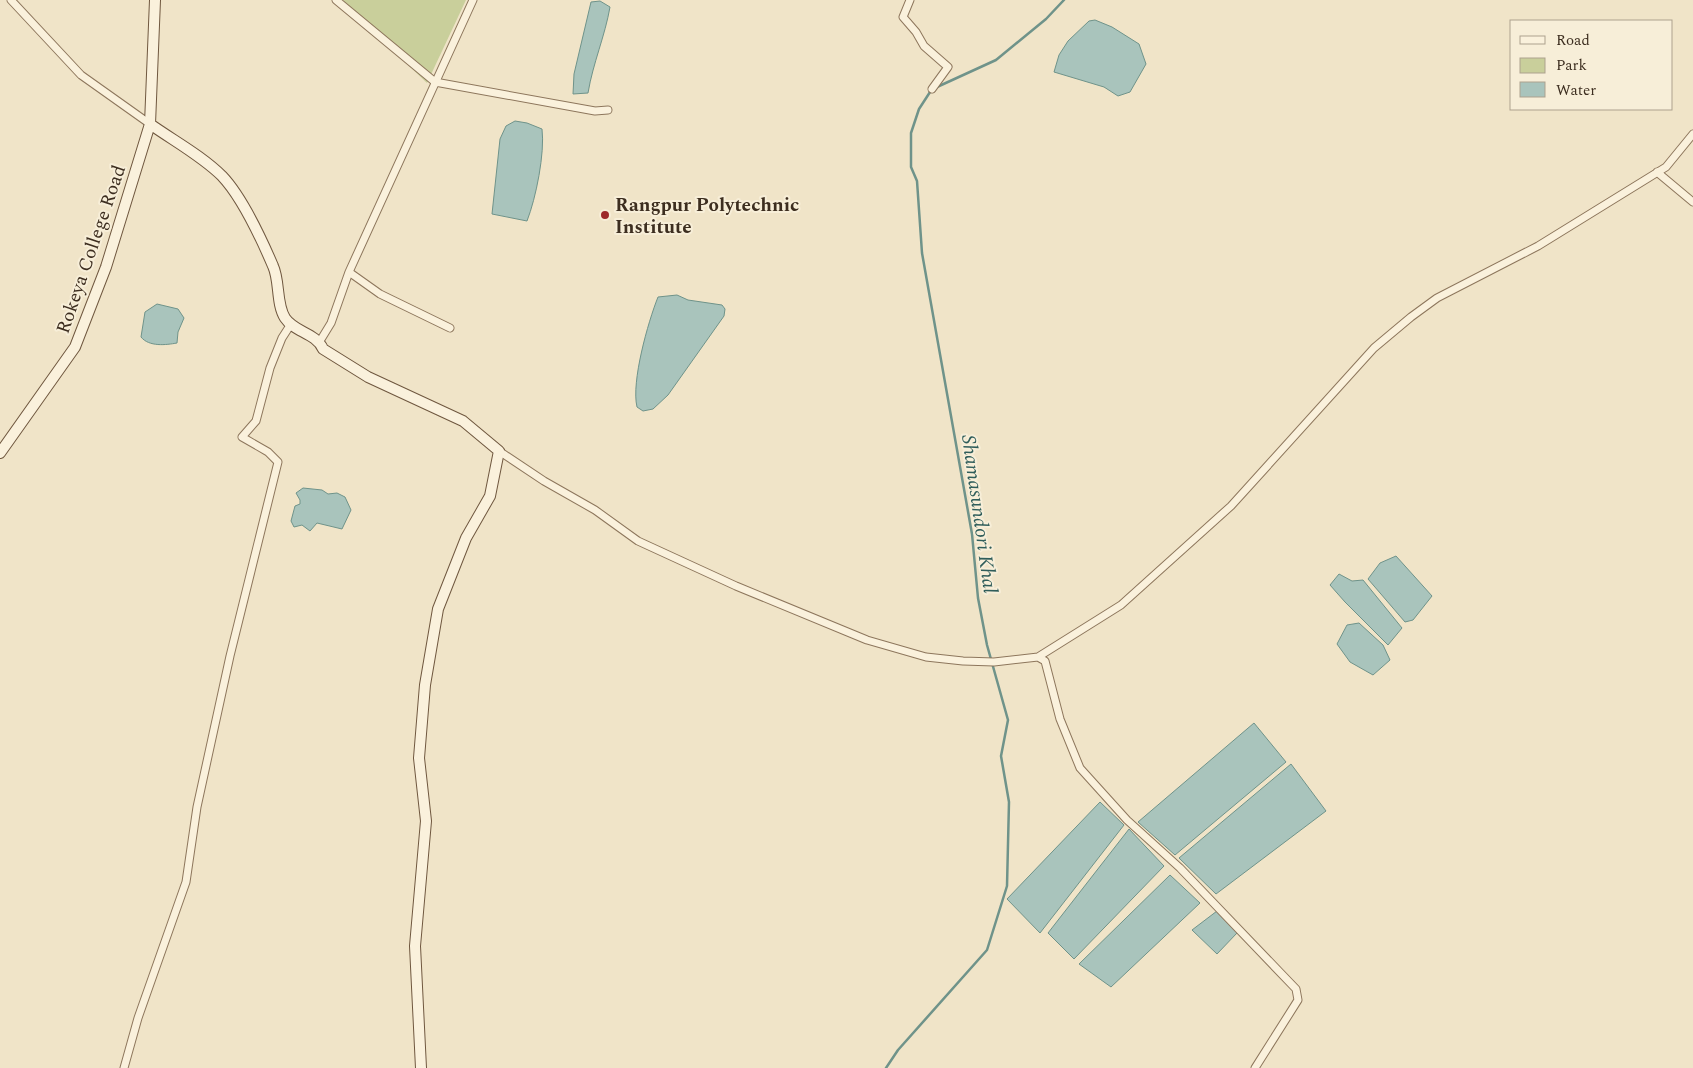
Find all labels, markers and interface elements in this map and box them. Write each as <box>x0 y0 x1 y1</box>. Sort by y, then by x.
legend <box>1510 20 1673 110</box>
text: Road <box>1556 29 1590 52</box>
text: Park <box>1556 54 1587 77</box>
text: Water <box>1556 79 1596 102</box>
street label: Rokeya College Road <box>49 161 134 338</box>
place label: Rangpur Polytechnic Institute <box>615 191 799 242</box>
marker: Rangpur Polytechnic Institute <box>599 209 611 221</box>
water label: Shamasundori Khal <box>953 433 1005 595</box>

